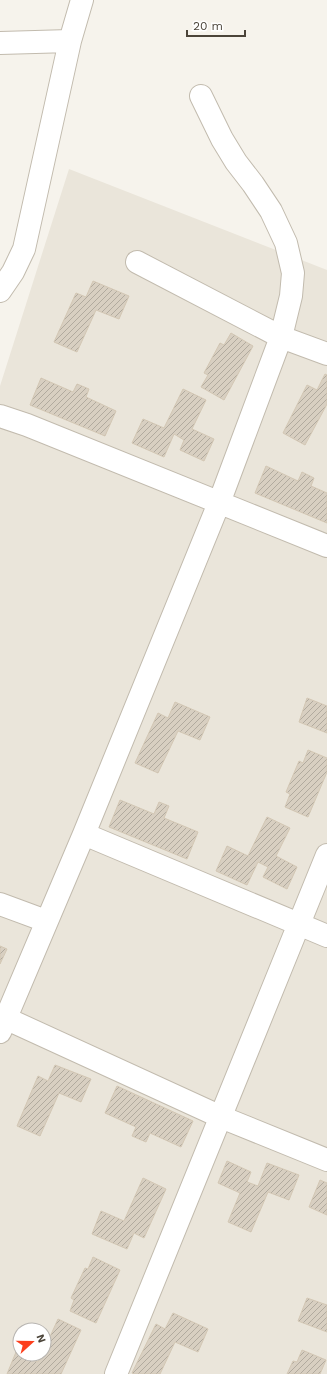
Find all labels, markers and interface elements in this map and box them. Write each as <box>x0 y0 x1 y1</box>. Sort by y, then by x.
scale bar <box>187 12 245 38</box>
text: 20 m <box>193 19 223 33</box>
north arrow <box>12 1322 52 1362</box>
text: N <box>33 1332 48 1345</box>

